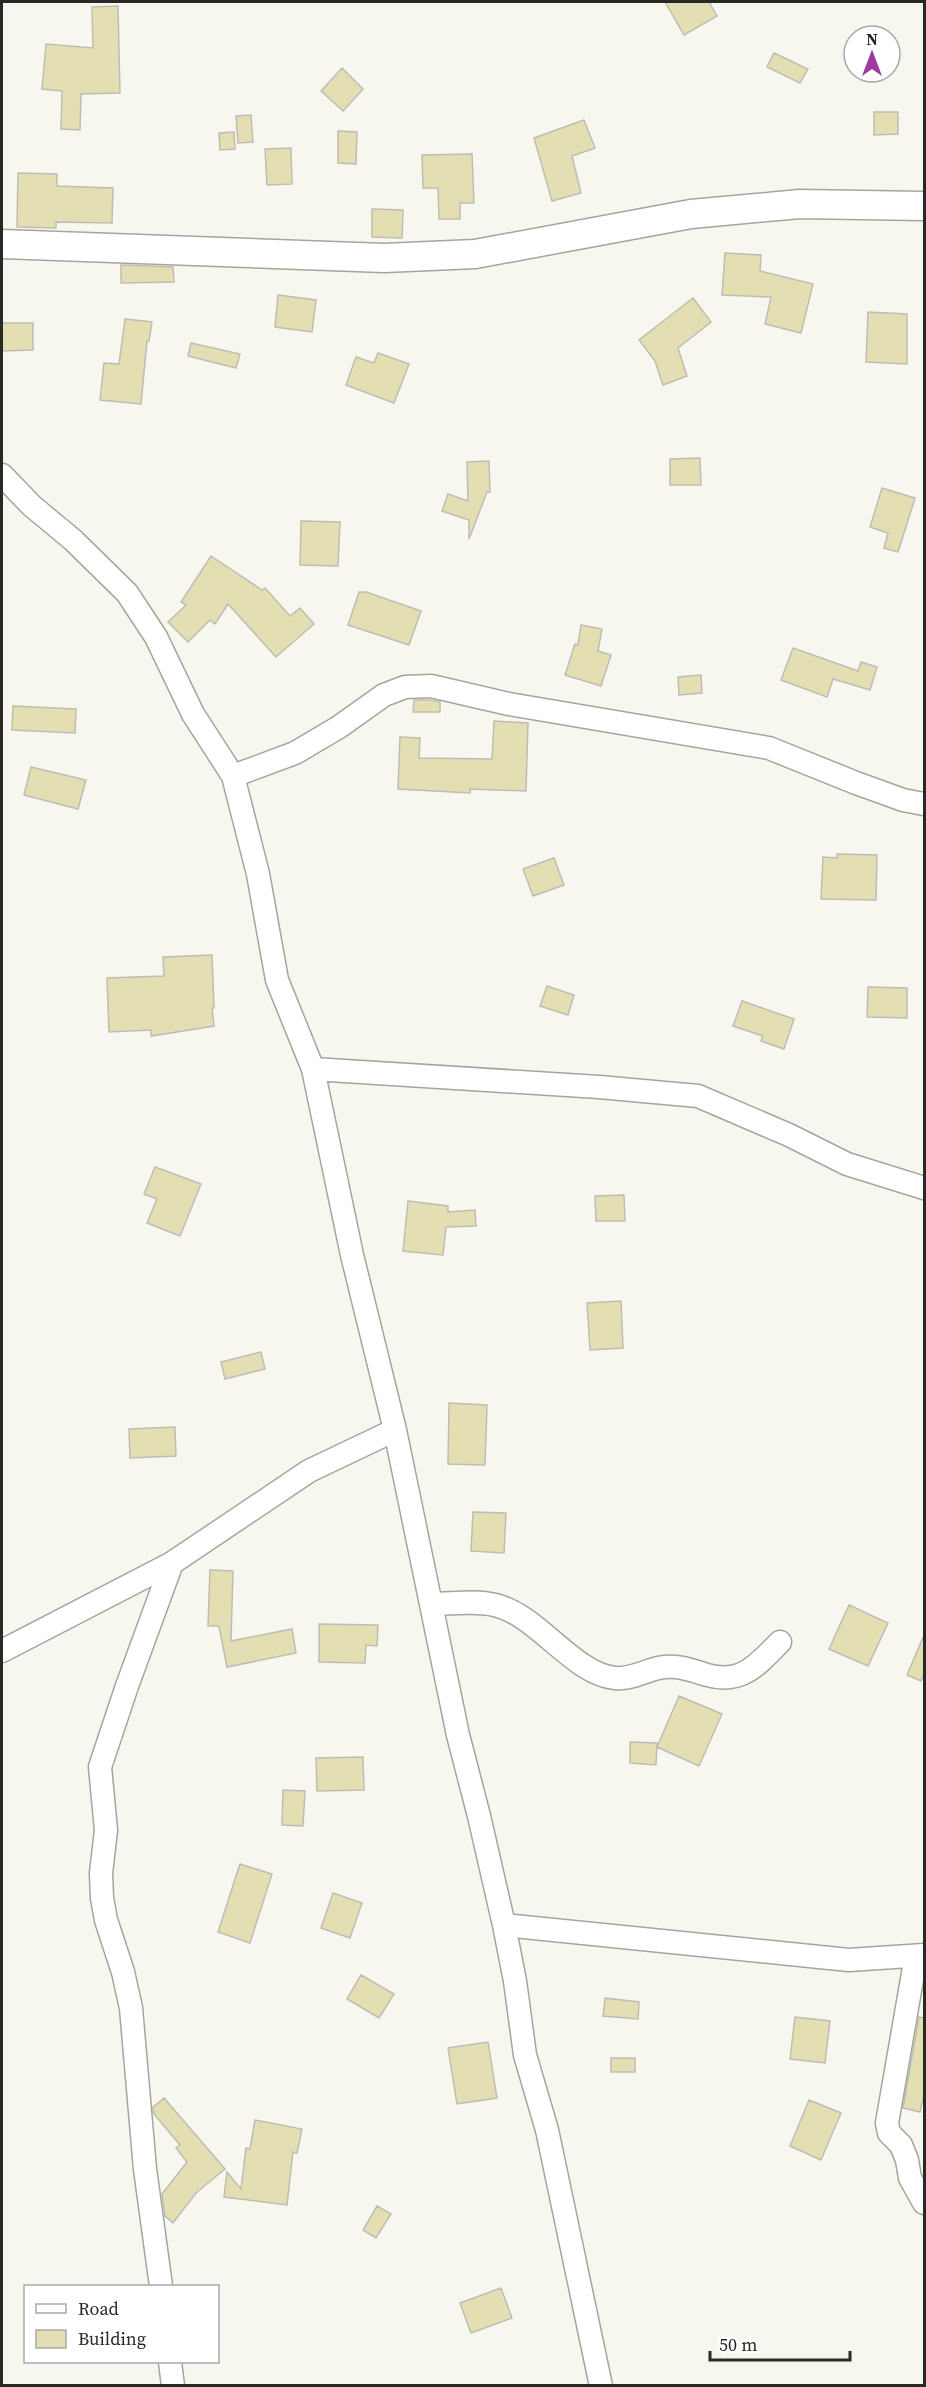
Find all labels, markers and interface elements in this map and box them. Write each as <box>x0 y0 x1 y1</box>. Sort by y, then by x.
north arrow <box>842 24 902 84</box>
text: N <box>866 28 878 50</box>
legend <box>24 2285 219 2363</box>
text: Road <box>78 2296 119 2321</box>
scale bar <box>710 2324 850 2362</box>
text: Building <box>78 2326 146 2351</box>
text: 50 m <box>719 2332 757 2357</box>

